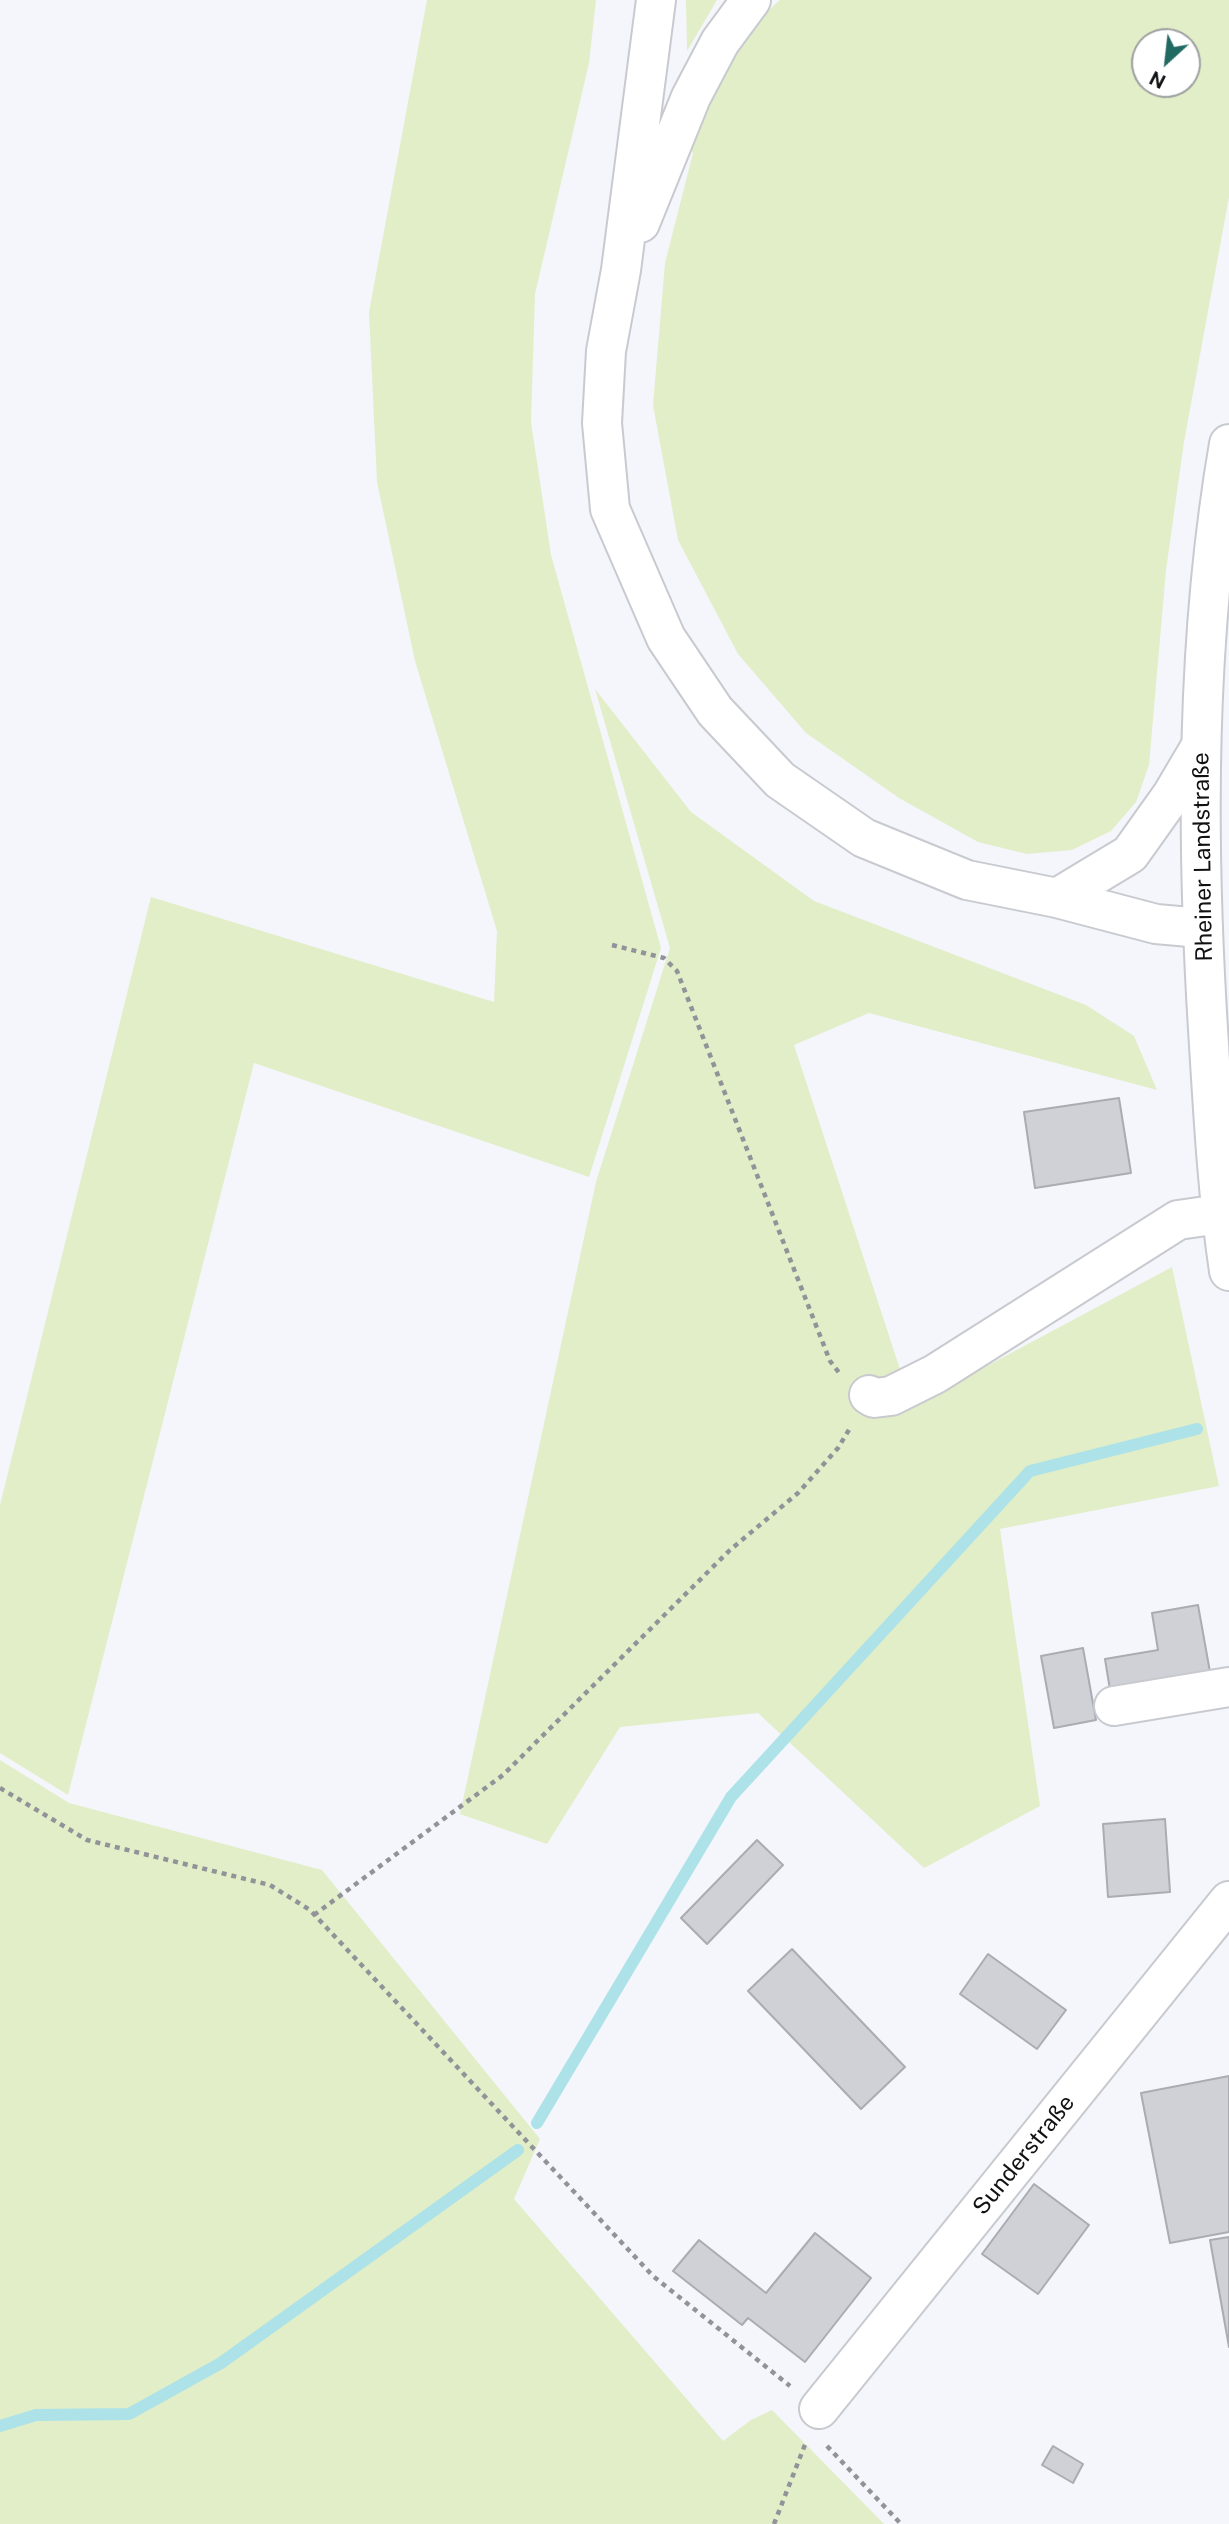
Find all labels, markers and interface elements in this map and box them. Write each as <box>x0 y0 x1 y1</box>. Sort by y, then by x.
north arrow <box>1131 28 1201 98</box>
text: N <box>1146 67 1169 93</box>
street label: Rheiner Landstraße <box>1187 752 1219 962</box>
street label: Sunderstraße <box>967 2090 1081 2220</box>

